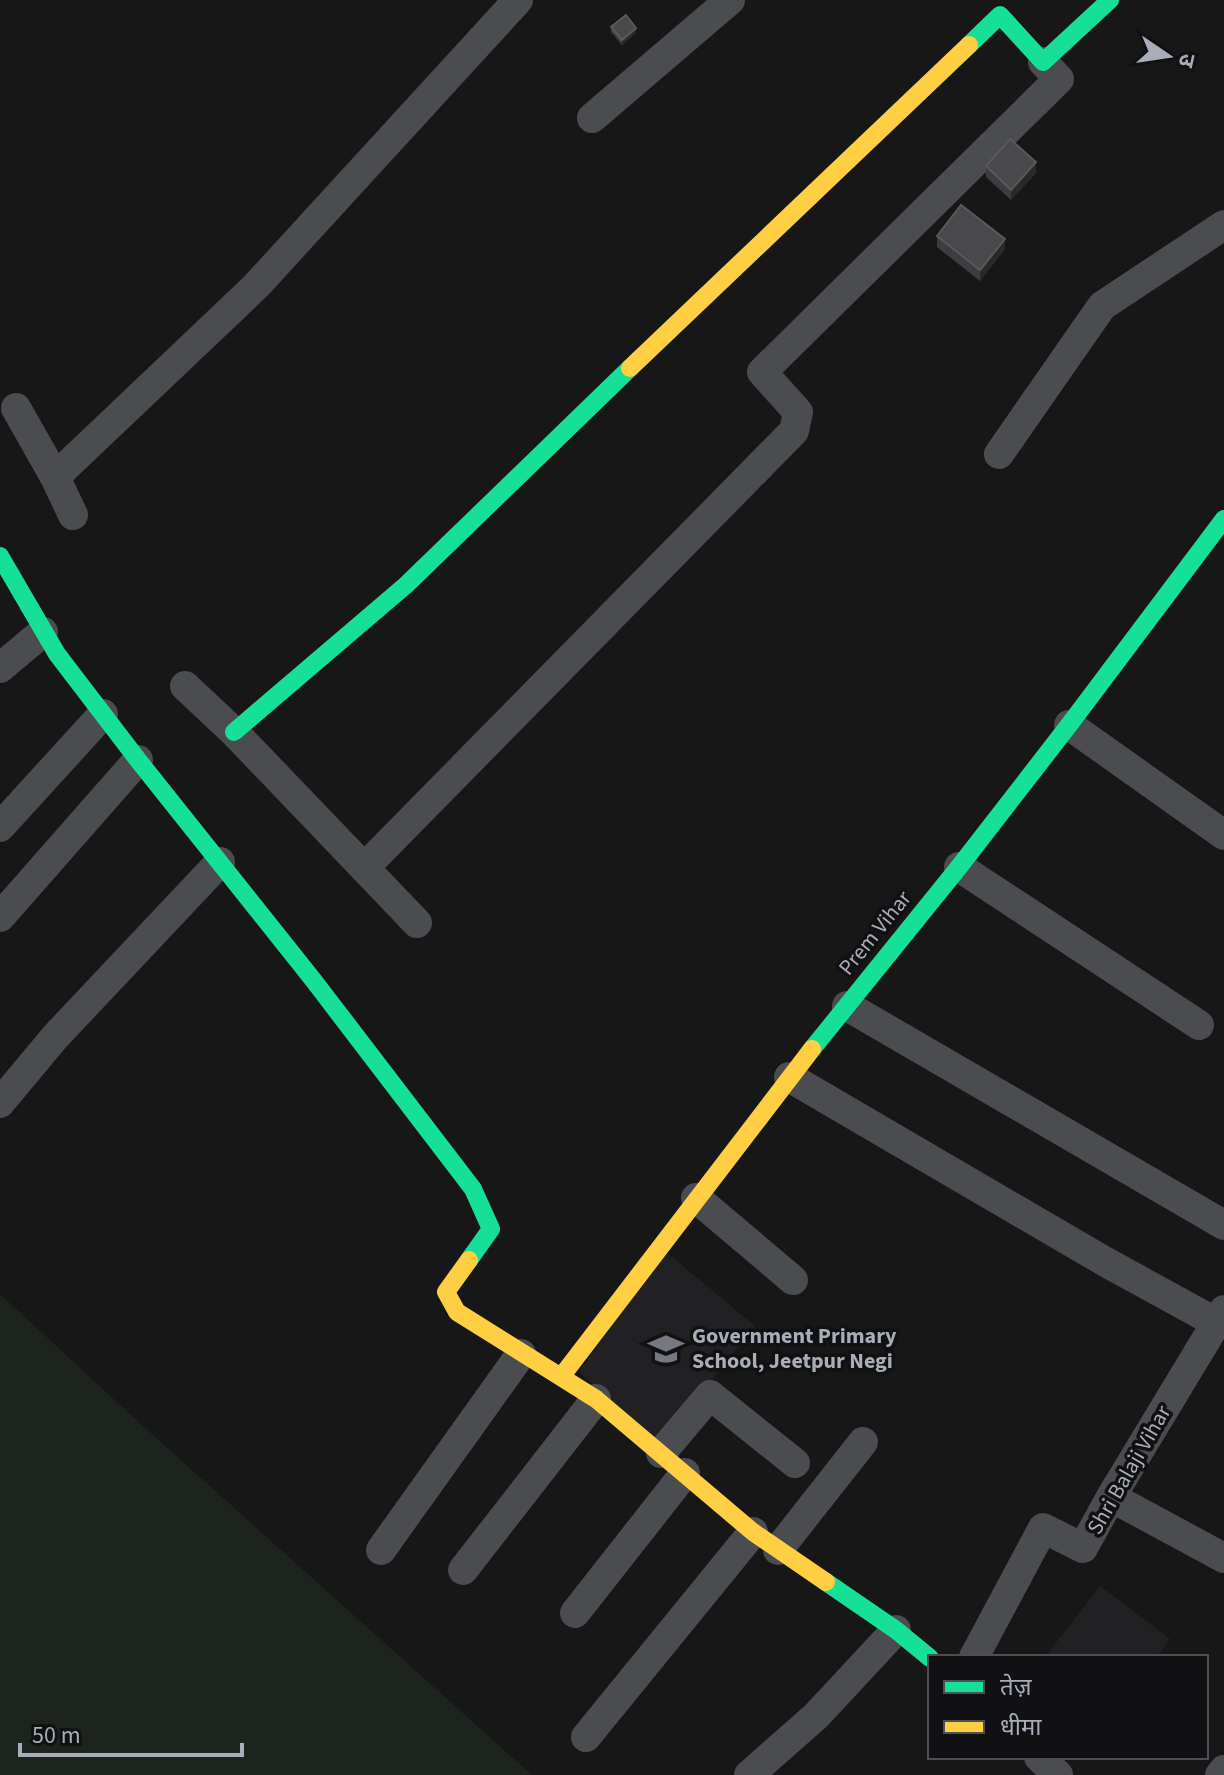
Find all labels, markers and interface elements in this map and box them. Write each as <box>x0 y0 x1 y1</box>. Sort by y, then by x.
north arrow <box>1128 16 1208 96</box>
text: उ <box>1169 50 1204 71</box>
street label: Prem Vihar <box>831 883 919 982</box>
place label: Government Primary School, Jeetpur Negi <box>692 1320 897 1377</box>
school or university icon: Government Primary School, Jeetpur Negi <box>647 1330 685 1368</box>
street label: Shri Balaji Vihar <box>1079 1399 1179 1541</box>
legend <box>928 1655 1208 1759</box>
text: तेज़ <box>1000 1670 1033 1705</box>
scale bar <box>20 1707 242 1757</box>
text: धीमा <box>1000 1710 1042 1745</box>
text: 50 m <box>32 1718 81 1753</box>

